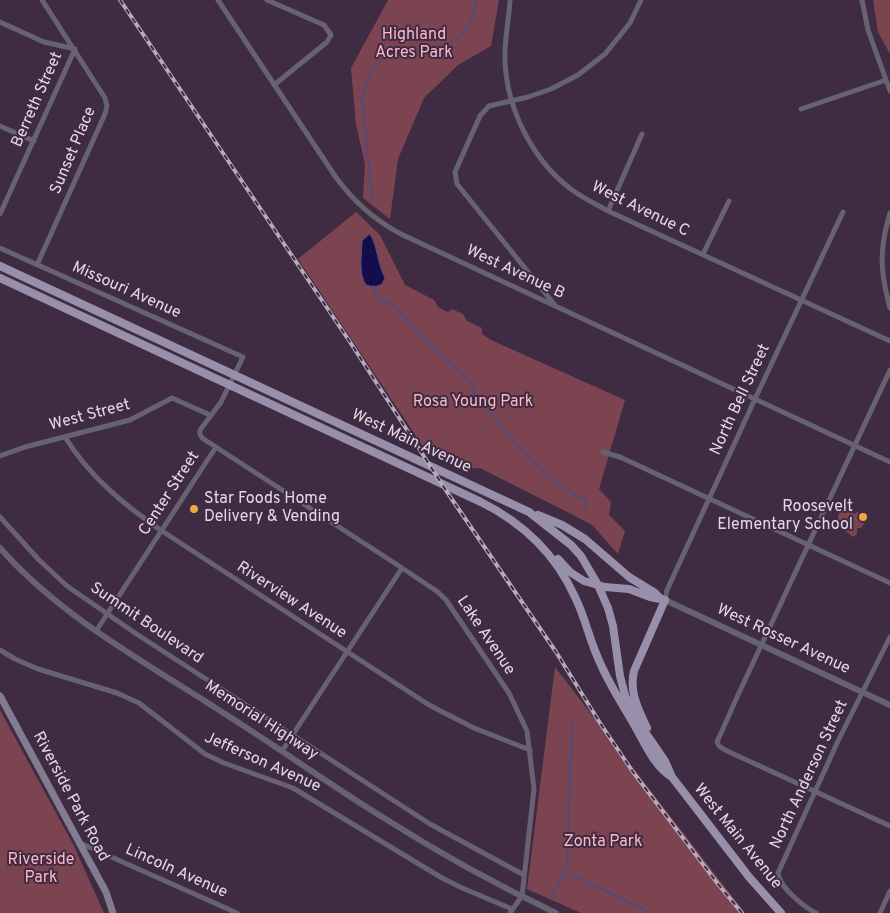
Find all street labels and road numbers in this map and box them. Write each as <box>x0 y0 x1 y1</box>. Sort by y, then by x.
street label: Berreth Street <box>8 49 68 151</box>
street label: Sunset Place <box>47 104 101 198</box>
street label: West Avenue C <box>588 178 692 242</box>
street label: West Avenue B <box>463 242 567 304</box>
street label: Missouri Avenue <box>69 258 183 324</box>
street label: North Bell Street <box>707 341 775 459</box>
street label: West Street <box>48 396 132 436</box>
street label: West Main Avenue <box>348 406 474 478</box>
street label: Center Street <box>136 448 204 540</box>
street label: Riverview Avenue <box>232 558 350 644</box>
street label: Summit Boulevard <box>86 579 206 669</box>
street label: Lake Avenue <box>452 593 518 679</box>
street label: West Rosser Avenue <box>713 601 853 679</box>
street label: Memorial Highway <box>200 677 322 765</box>
street label: North Anderson Street <box>767 697 853 853</box>
street label: Riverside Park Road <box>28 729 112 865</box>
street label: Jefferson Avenue <box>201 729 323 797</box>
street label: West Main Avenue <box>689 781 785 893</box>
street label: Lincoln Avenue <box>122 841 230 903</box>

